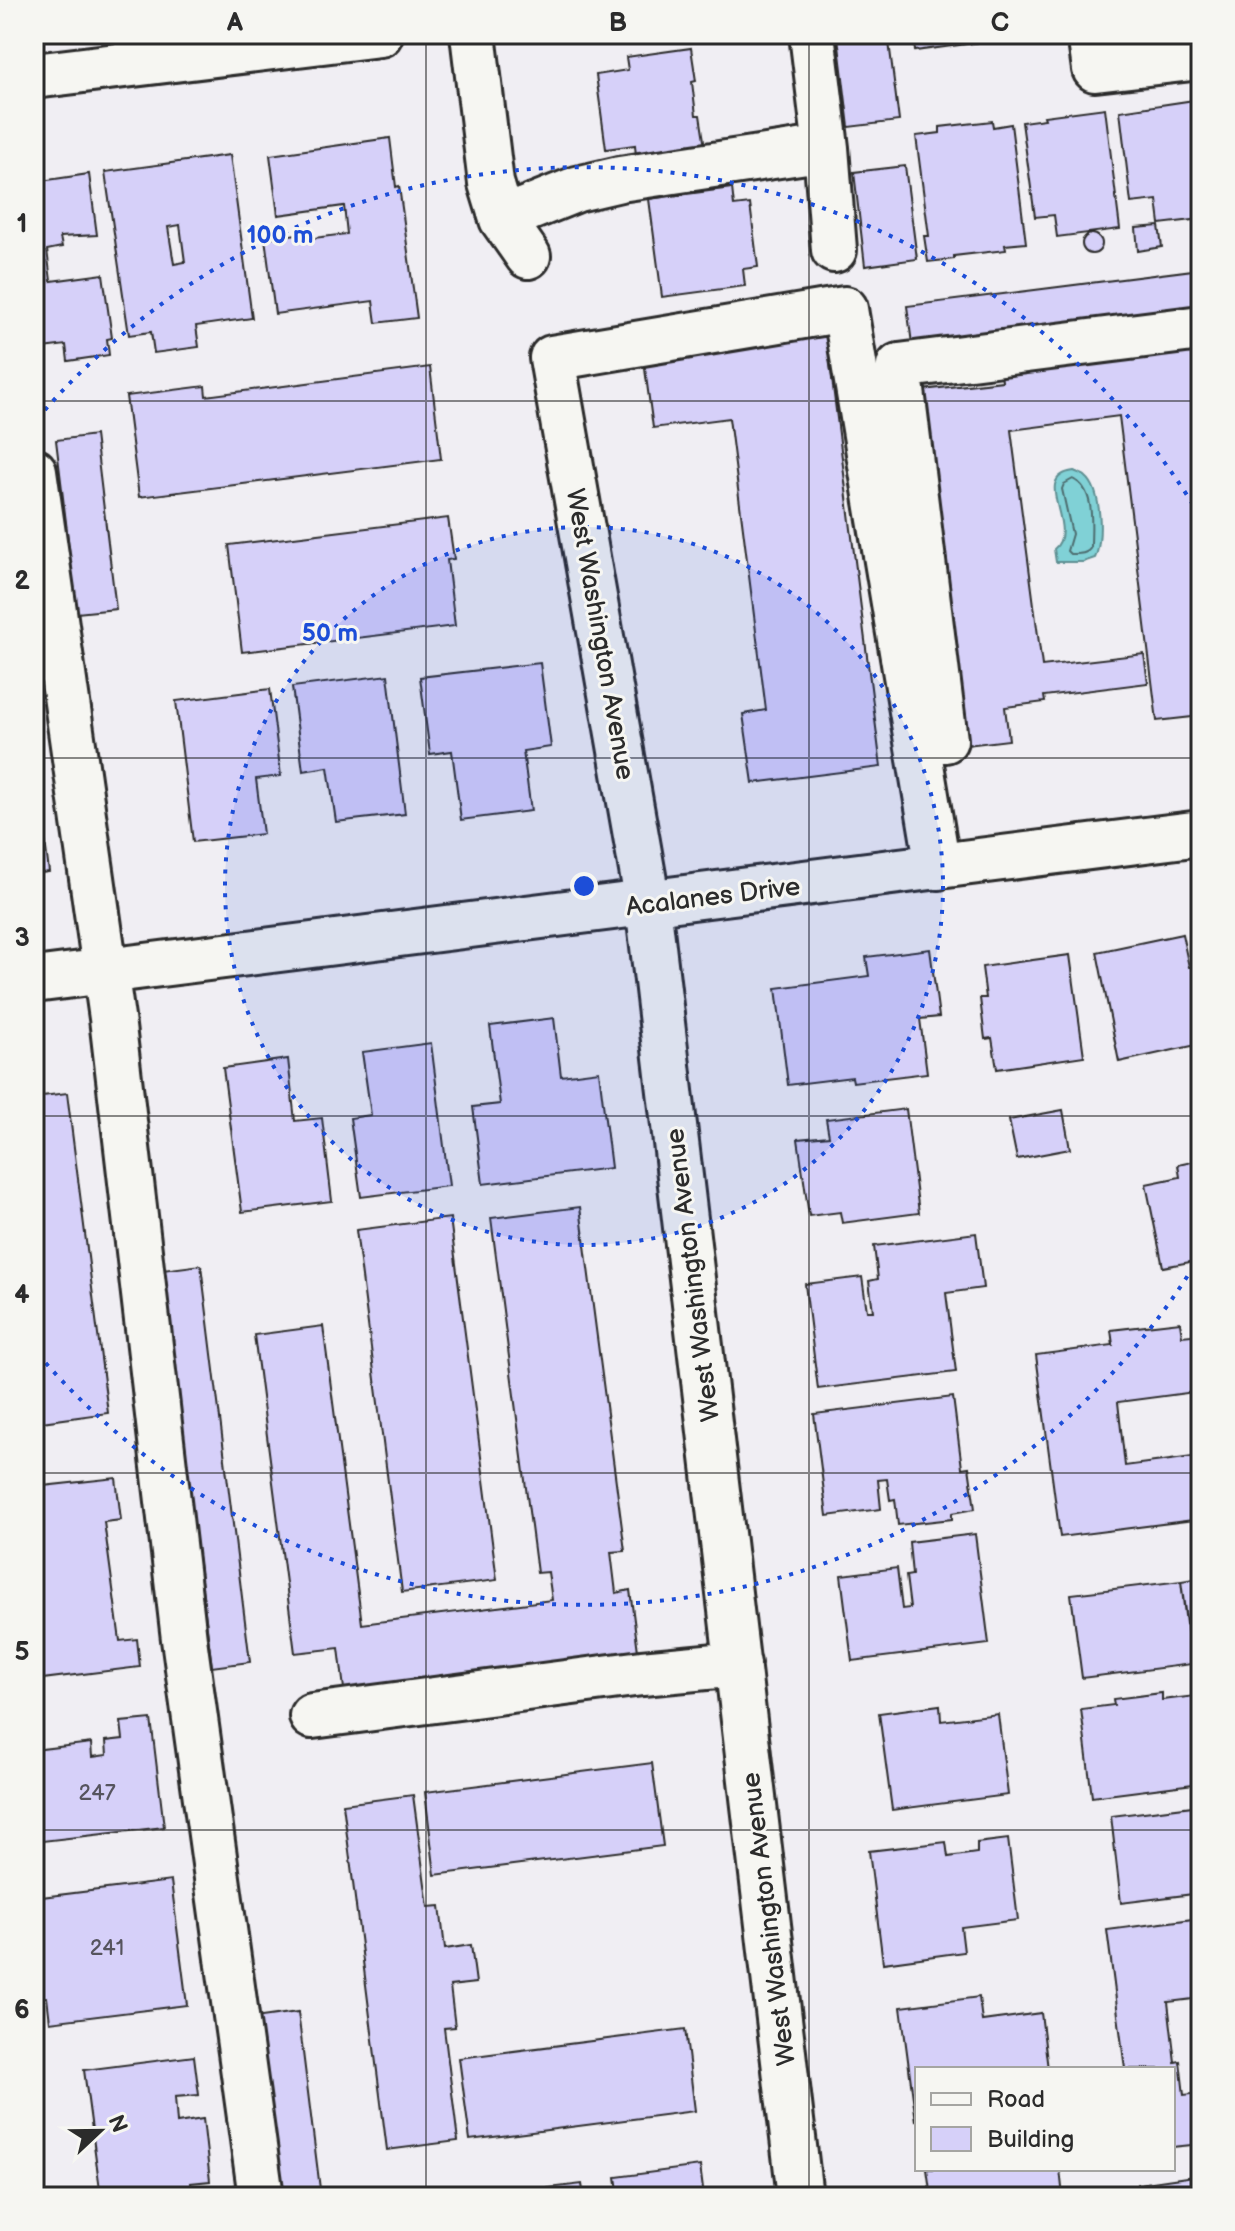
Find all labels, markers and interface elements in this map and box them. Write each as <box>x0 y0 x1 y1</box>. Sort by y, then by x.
text: A <box>226 8 243 39</box>
text: B <box>609 8 627 39</box>
text: C <box>991 8 1009 39</box>
text: 1 <box>17 209 27 240</box>
text: 100 m <box>247 221 313 250</box>
street label: West Washington Avenue <box>559 486 640 782</box>
text: 2 <box>14 566 30 597</box>
text: 50 m <box>302 619 358 648</box>
street label: Acalanes Drive <box>624 871 802 924</box>
centre of rings <box>570 872 598 900</box>
text: 3 <box>14 923 30 954</box>
street label: West Washington Avenue <box>660 1126 727 1423</box>
text: 4 <box>14 1280 30 1311</box>
text: 5 <box>14 1637 30 1668</box>
street label: West Washington Avenue <box>736 1770 803 2067</box>
house number: 247 <box>79 1780 116 1807</box>
house number: 241 <box>90 1935 124 1962</box>
text: 6 <box>14 1995 30 2026</box>
legend <box>915 2067 1175 2171</box>
text: Road <box>987 2085 1045 2114</box>
north arrow <box>60 2091 140 2171</box>
text: N <box>102 2111 133 2137</box>
text: Building <box>987 2125 1074 2154</box>

